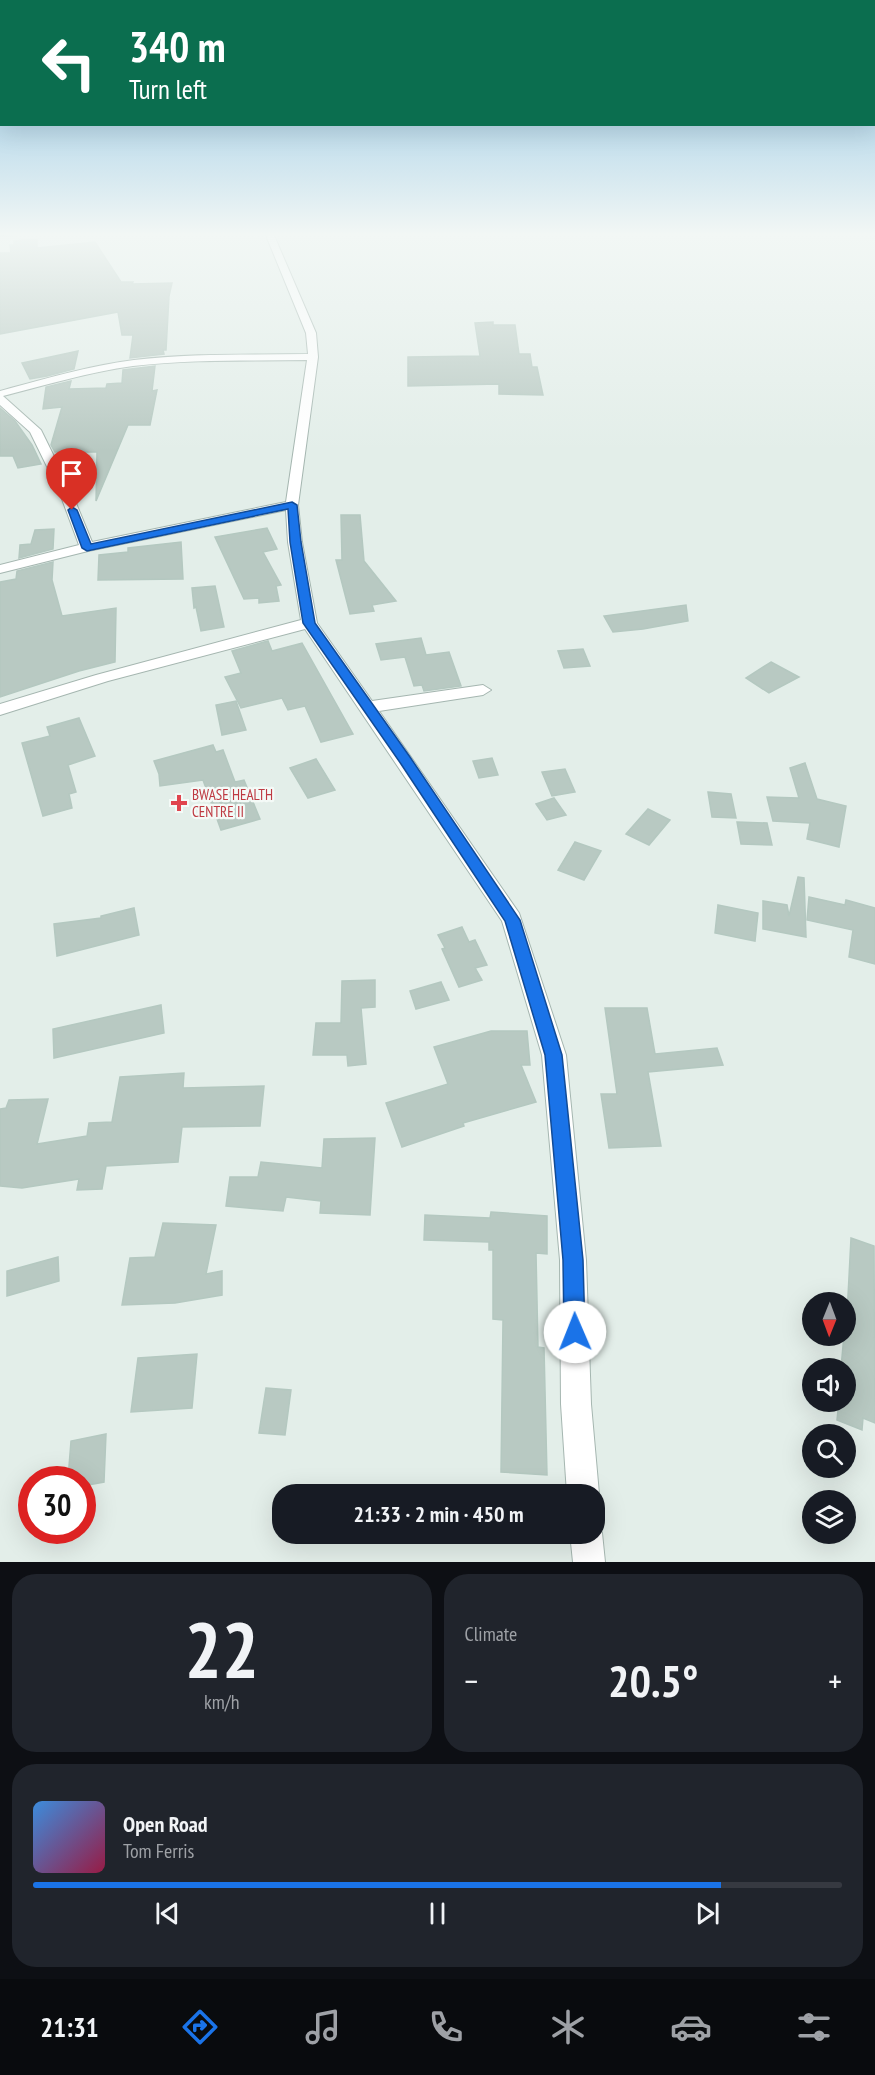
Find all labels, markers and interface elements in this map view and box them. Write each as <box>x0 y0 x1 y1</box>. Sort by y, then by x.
text: 340 m <box>129 19 226 74</box>
icon: left <box>30 24 108 102</box>
text: Turn left <box>129 72 207 106</box>
pin <box>46 448 97 510</box>
icon: arrive <box>55 457 88 490</box>
place label: BWASE HEALTH CENTRE II <box>192 785 273 821</box>
marker: BWASE HEALTH CENTRE II <box>170 794 188 812</box>
north arrow <box>802 1292 856 1346</box>
map controls <box>802 1292 856 1544</box>
position arrow <box>543 1300 607 1364</box>
button: sound <box>802 1358 856 1412</box>
button: search <box>802 1424 856 1478</box>
speed limit sign: 30 <box>18 1466 96 1544</box>
button: layers <box>802 1490 856 1544</box>
text: 21:33 · 2 min · 450 m <box>353 1500 524 1528</box>
text: 22 <box>184 1599 259 1700</box>
text: Climate <box>465 1621 517 1647</box>
text: 20.5° <box>608 1651 698 1709</box>
text: − <box>465 1659 478 1702</box>
text: + <box>828 1659 842 1702</box>
text: km/h <box>204 1689 239 1715</box>
text: Open Road <box>123 1810 208 1838</box>
text: Tom Ferris <box>123 1838 194 1864</box>
icon: previous <box>151 1897 184 1930</box>
icon: pause <box>421 1897 454 1930</box>
icon: next <box>691 1897 724 1930</box>
icon: directions <box>179 2006 221 2048</box>
icon: music <box>302 2006 344 2048</box>
icon: phone <box>425 2006 467 2048</box>
icon: climate <box>547 2006 589 2048</box>
icon: car <box>670 2006 712 2048</box>
icon: filters <box>793 2006 835 2048</box>
text: 21:31 <box>40 2010 99 2044</box>

